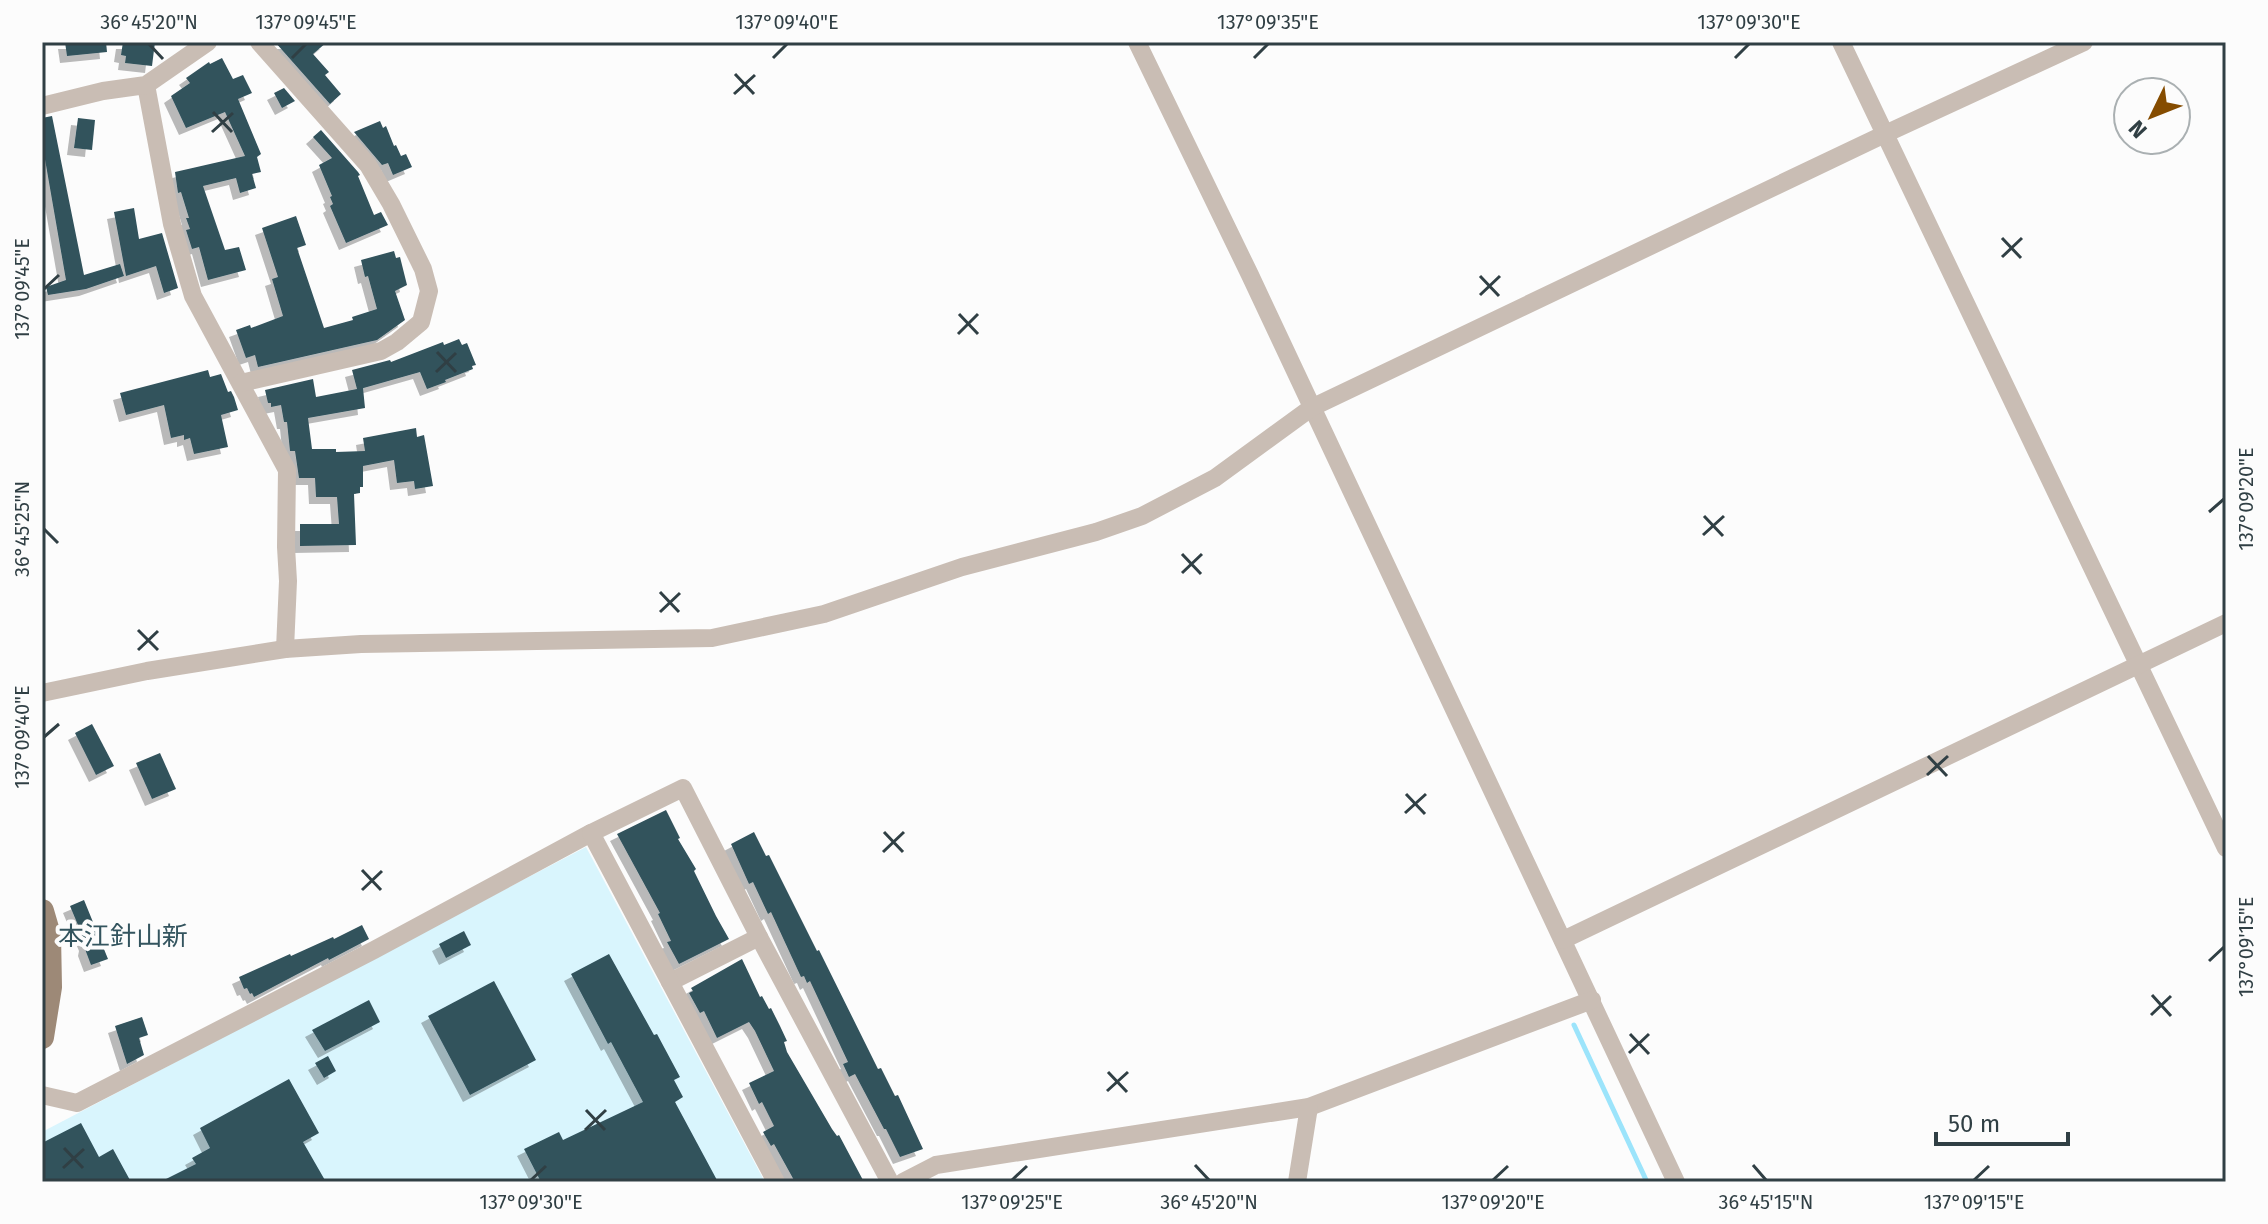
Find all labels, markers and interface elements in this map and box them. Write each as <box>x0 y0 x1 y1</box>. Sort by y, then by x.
text: 36°45'20"N <box>100 10 198 34</box>
text: 137°09'45"E <box>255 10 357 34</box>
text: 137°09'40"E <box>735 10 839 34</box>
text: 137°09'35"E <box>1217 10 1319 34</box>
text: 137°09'30"E <box>1697 10 1801 34</box>
north arrow <box>2112 76 2192 156</box>
text: N <box>2123 115 2153 144</box>
text: 137°09'45"E <box>10 238 34 340</box>
text: 137°09'20"E <box>2234 447 2258 551</box>
text: 36°45'25"N <box>10 481 34 577</box>
text: 137°09'40"E <box>10 685 34 789</box>
text: 137°09'15"E <box>2234 897 2258 997</box>
district label: 本江針山新 <box>58 921 188 952</box>
scale bar <box>1936 1096 2068 1146</box>
text: 50 m <box>1948 1110 2000 1138</box>
text: 137°09'30"E <box>479 1190 583 1214</box>
text: 137°09'25"E <box>961 1190 1063 1214</box>
text: 36°45'20"N <box>1160 1190 1258 1214</box>
text: 137°09'20"E <box>1441 1190 1545 1214</box>
text: 36°45'15"N <box>1719 1190 1813 1214</box>
text: 137°09'15"E <box>1924 1190 2024 1214</box>

